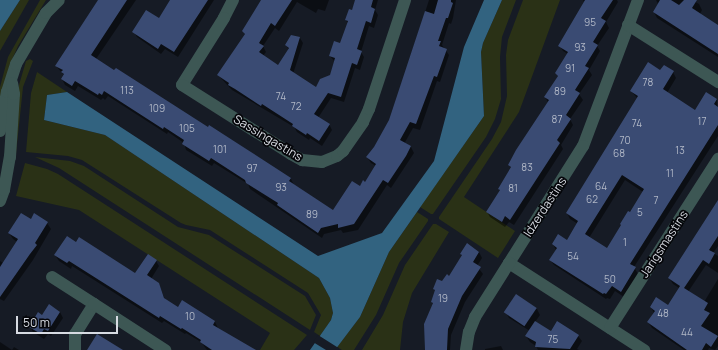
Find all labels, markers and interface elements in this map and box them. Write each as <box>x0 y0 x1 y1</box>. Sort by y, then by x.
house number: 95 <box>584 17 596 29</box>
house number: 93 <box>574 42 586 54</box>
house number: 91 <box>565 63 575 75</box>
house number: 78 <box>643 77 653 89</box>
house number: 113 <box>120 85 134 97</box>
house number: 89 <box>554 86 566 98</box>
house number: 74 <box>276 91 286 103</box>
house number: 72 <box>291 101 301 113</box>
house number: 109 <box>149 103 165 115</box>
street label: Sassingastins <box>231 112 305 164</box>
house number: 87 <box>552 114 562 126</box>
house number: 17 <box>698 116 706 128</box>
house number: 74 <box>632 118 642 130</box>
house number: 105 <box>179 123 195 135</box>
house number: 70 <box>619 135 631 147</box>
house number: 101 <box>213 144 227 156</box>
house number: 13 <box>675 145 685 157</box>
house number: 68 <box>613 148 625 160</box>
house number: 83 <box>521 162 533 174</box>
house number: 97 <box>246 163 258 175</box>
house number: 11 <box>666 168 674 180</box>
street label: Idzerdastins <box>520 175 570 239</box>
house number: 64 <box>595 181 607 193</box>
house number: 93 <box>275 182 287 194</box>
house number: 81 <box>508 183 518 195</box>
house number: 62 <box>586 194 598 206</box>
house number: 7 <box>653 195 659 207</box>
house number: 5 <box>637 207 643 219</box>
street label: Jarigsmastins <box>637 208 691 280</box>
house number: 89 <box>306 209 318 221</box>
house number: 1 <box>623 237 627 249</box>
house number: 54 <box>567 251 579 263</box>
house number: 50 <box>604 274 616 286</box>
house number: 19 <box>438 293 448 305</box>
scale bar <box>18 308 120 334</box>
house number: 48 <box>657 308 669 320</box>
house number: 10 <box>185 311 195 323</box>
text: 50 m <box>23 314 50 331</box>
house number: 44 <box>681 327 693 339</box>
house number: 75 <box>548 334 558 346</box>

